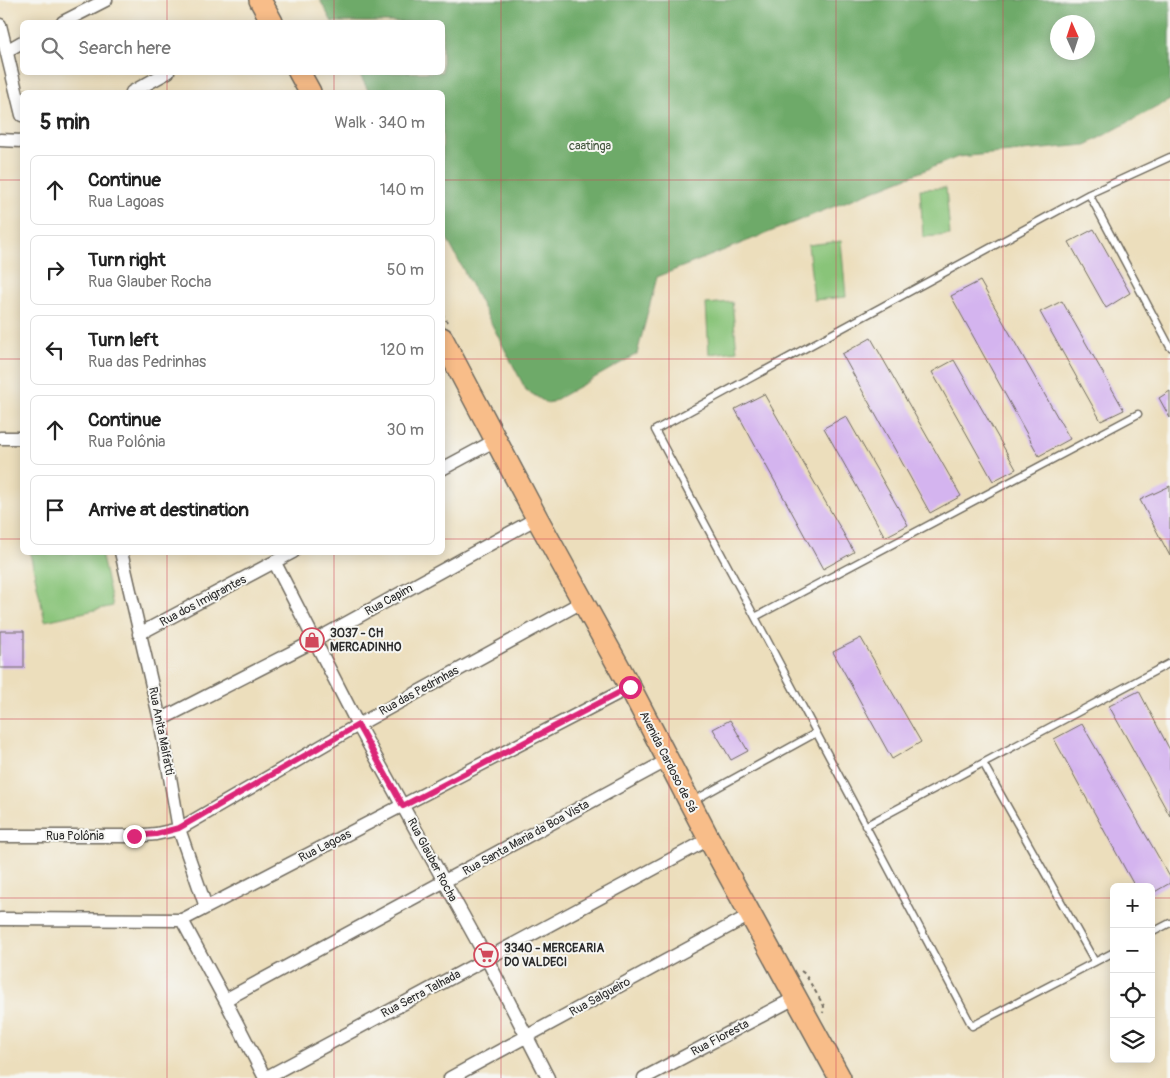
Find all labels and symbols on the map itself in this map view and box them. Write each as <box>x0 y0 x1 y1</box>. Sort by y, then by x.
north arrow <box>1050 15 1095 60</box>
park label: caatinga <box>569 139 611 154</box>
street label: Rua dos Imigrantes <box>157 572 249 630</box>
street label: Rua Capim <box>362 581 416 619</box>
place label: 3037 - CH MERCADINHO <box>330 626 402 655</box>
shop icon: 3037 - CH MERCADINHO <box>299 627 325 653</box>
street label: Rua das Pedrinhas <box>377 663 462 719</box>
route start <box>619 676 642 699</box>
street label: Rua Anita Malfatti <box>145 686 177 776</box>
street label: Avenida Cardoso de Sá <box>636 709 700 816</box>
street label: Rua Santa Maria da Boa Vista <box>460 797 592 879</box>
street label: Rua Glauber Rocha <box>404 816 461 905</box>
route end <box>123 825 146 848</box>
street label: Rua Lagoas <box>296 826 354 866</box>
street label: Rua Polônia <box>46 829 104 844</box>
place label: 3340 - MERCEARIA DO VALDECI <box>504 941 604 970</box>
supermarket icon: 3340 - MERCEARIA DO VALDECI <box>473 942 499 968</box>
street label: Rua Serra Talhada <box>379 967 464 1021</box>
street label: Rua Salgueiro <box>567 974 634 1020</box>
street label: Rua Floresta <box>688 1016 752 1060</box>

